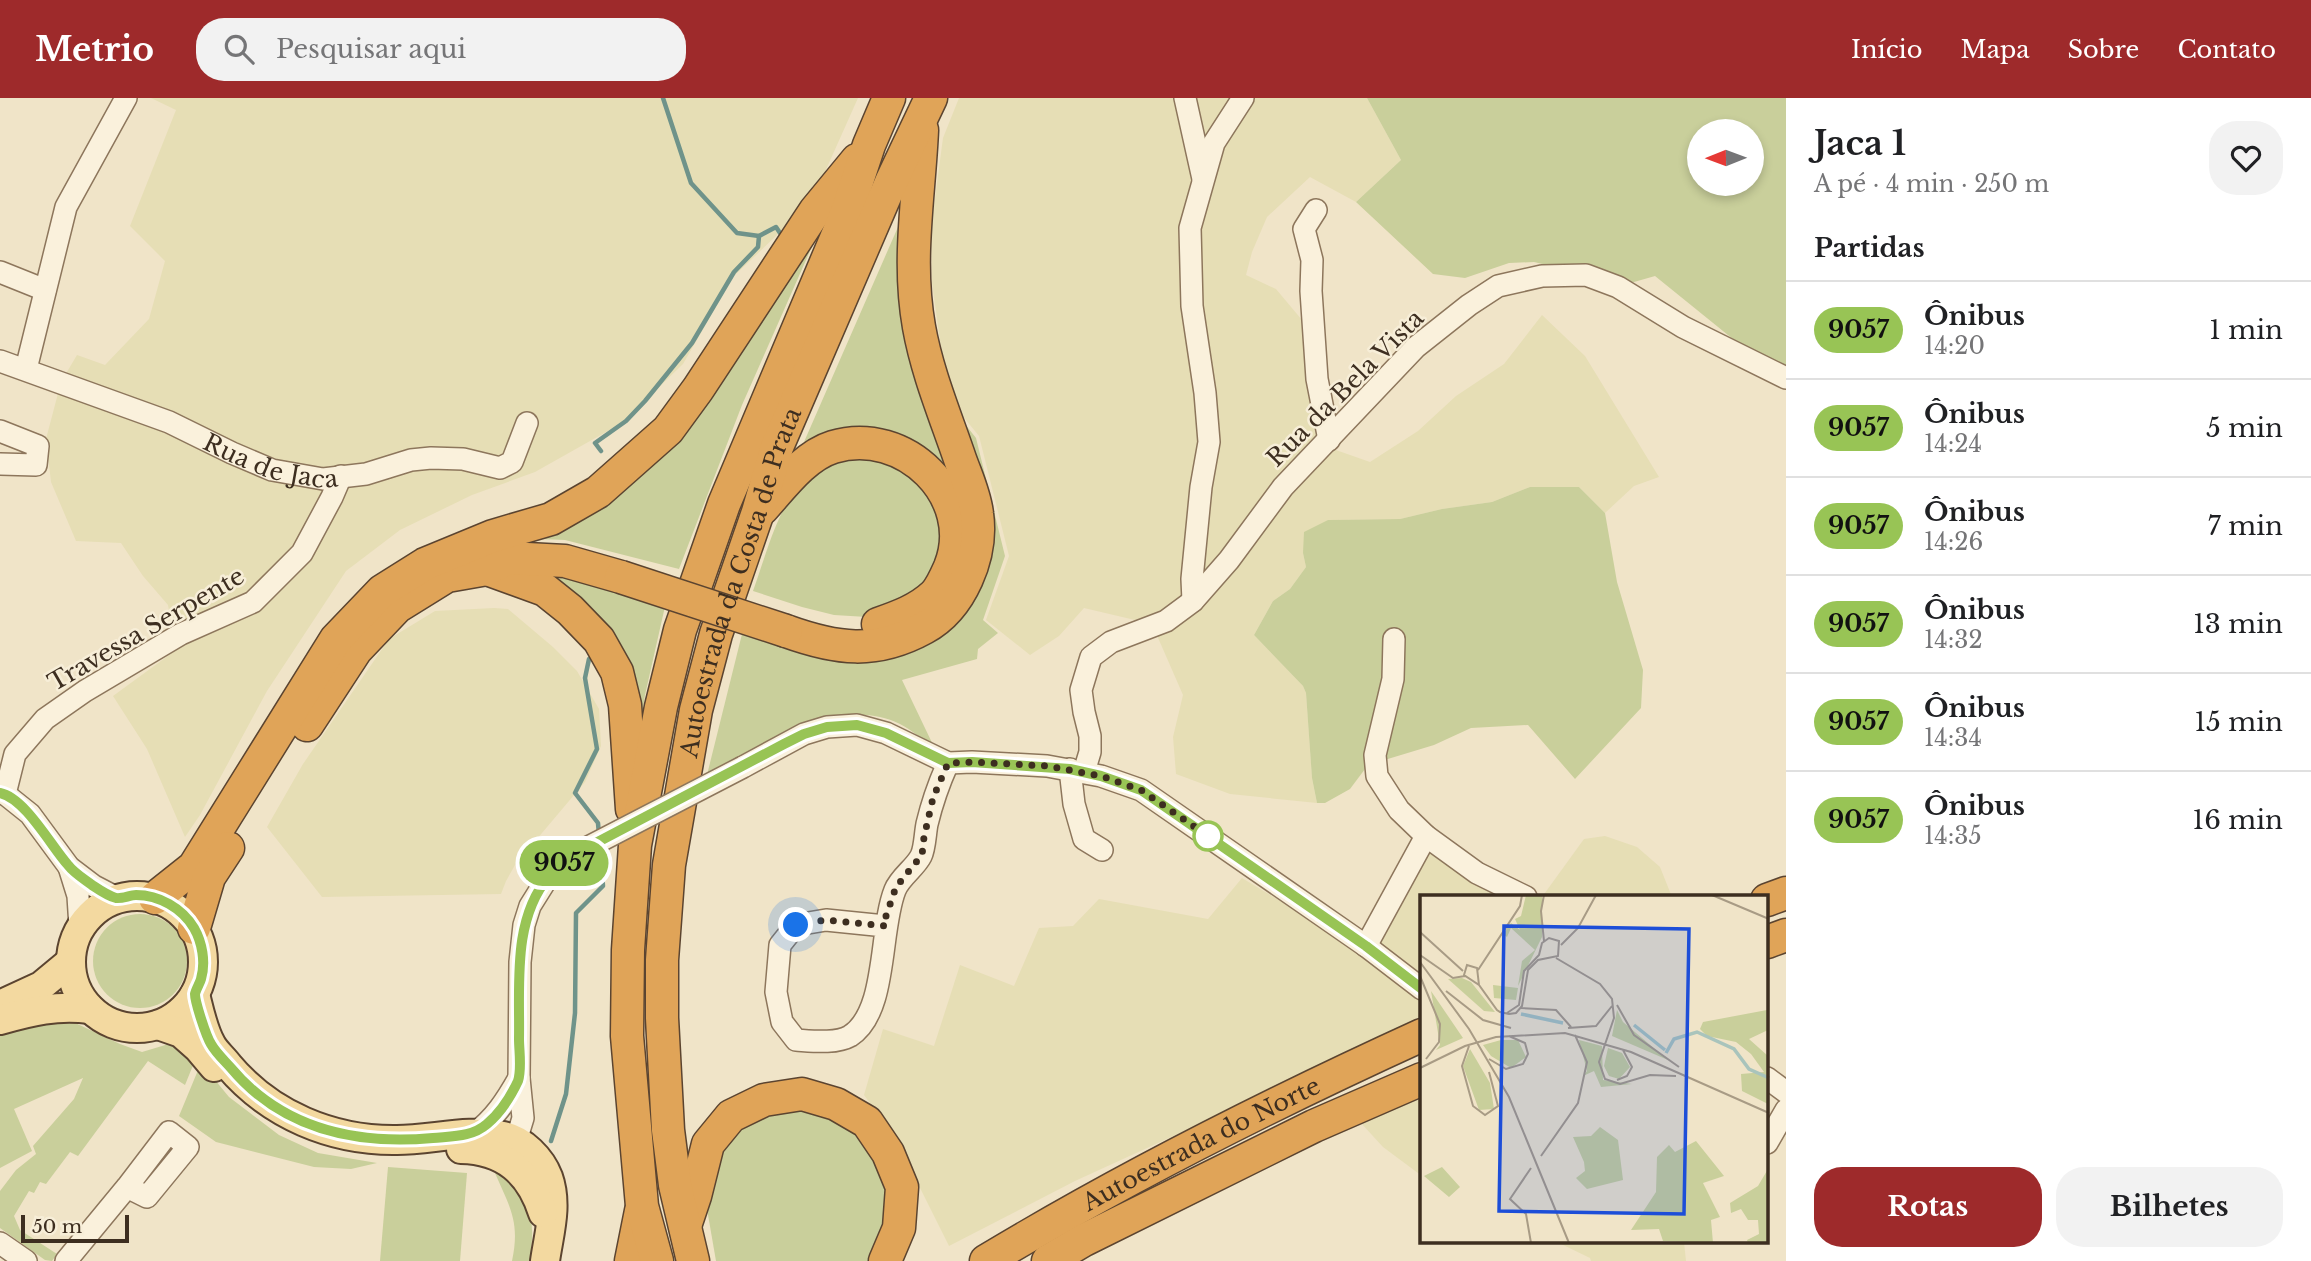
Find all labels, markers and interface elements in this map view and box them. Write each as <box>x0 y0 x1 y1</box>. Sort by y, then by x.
search box <box>196 18 686 81</box>
text: Metrio <box>35 29 154 70</box>
icon: search <box>220 30 258 68</box>
text: Pesquisar aqui <box>276 33 466 65</box>
text: Início <box>1851 35 1923 64</box>
text: Mapa <box>1961 35 2030 64</box>
text: Sobre <box>2068 35 2139 64</box>
text: Contato <box>2177 35 2276 64</box>
north arrow <box>1687 119 1764 196</box>
map controls <box>1687 119 1764 196</box>
button: heart <box>2209 121 2283 195</box>
text: Jaca 1 <box>1814 123 1906 164</box>
text: A pé · 4 min · 250 m <box>1814 170 2049 198</box>
text: Partidas <box>1814 232 1925 264</box>
text: Ônibus <box>1924 300 2025 332</box>
street label: Rua da Bela Vista <box>1261 303 1430 472</box>
text: 1 min <box>2209 314 2283 346</box>
text: 9057 <box>1828 315 1889 344</box>
text: 14:20 <box>1924 332 1985 360</box>
text: Ônibus <box>1924 398 2025 430</box>
street label: Autoestrada da Costa de Prata <box>673 402 807 761</box>
text: 5 min <box>2206 412 2283 444</box>
text: 9057 <box>1828 413 1889 442</box>
street label: Rua de Jaca <box>199 427 340 494</box>
text: 14:24 <box>1924 430 1982 458</box>
text: Ônibus <box>1924 496 2025 528</box>
text: 7 min <box>2208 510 2283 542</box>
text: 9057 <box>1828 511 1889 540</box>
text: 14:26 <box>1924 528 1983 556</box>
street label: Travessa Serpente <box>43 561 249 697</box>
text: Ônibus <box>1924 594 2025 626</box>
text: 13 min <box>2193 608 2283 640</box>
text: 9057 <box>1828 609 1889 638</box>
text: 14:32 <box>1924 626 1983 654</box>
text: Ônibus <box>1924 692 2025 724</box>
text: 15 min <box>2194 706 2283 738</box>
text: 9057 <box>1828 707 1889 736</box>
text: 14:34 <box>1924 724 1982 752</box>
text: Ônibus <box>1924 790 2025 822</box>
text: 16 min <box>2193 804 2283 836</box>
text: 9057 <box>1828 805 1889 834</box>
unlabelled marker <box>1193 821 1223 851</box>
text: 14:35 <box>1924 822 1981 850</box>
line badge: 9057 <box>515 840 613 886</box>
text: 9057 <box>534 848 594 877</box>
inset map <box>1420 895 1769 1244</box>
your location <box>778 907 813 942</box>
street label: Autoestrada do Norte <box>1076 1070 1324 1217</box>
button: Rotas <box>1814 1167 2042 1247</box>
button: Bilhetes <box>2056 1167 2283 1247</box>
scale bar <box>21 1212 130 1244</box>
text: 50 m <box>32 1215 82 1238</box>

